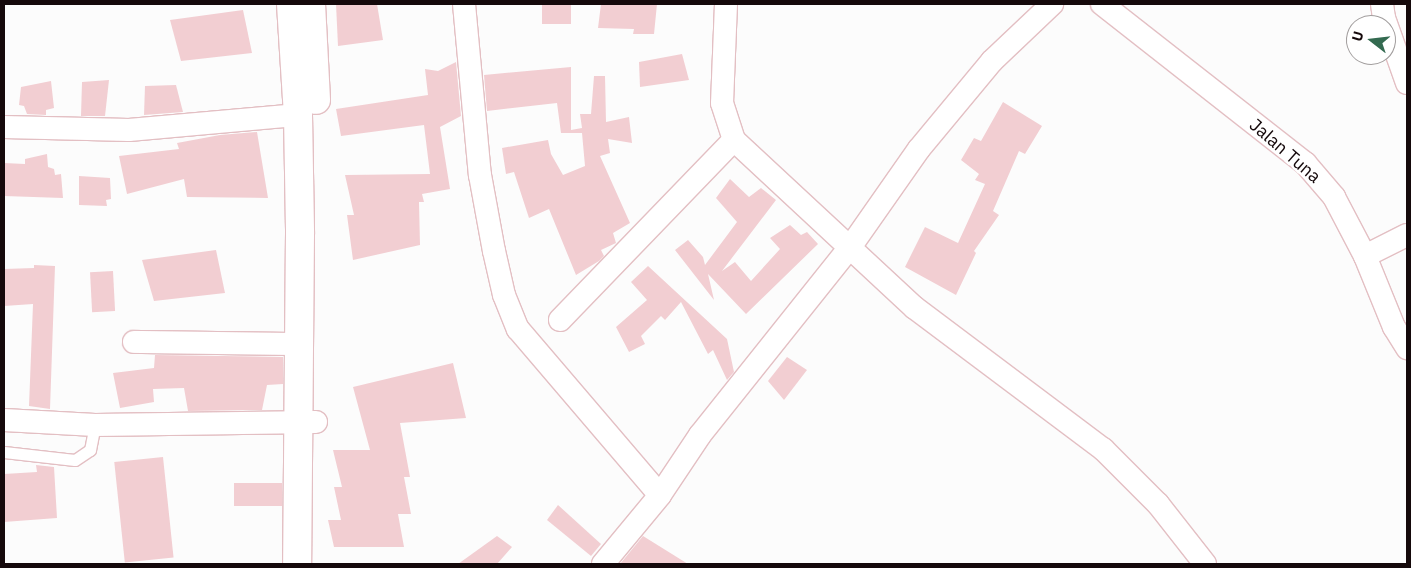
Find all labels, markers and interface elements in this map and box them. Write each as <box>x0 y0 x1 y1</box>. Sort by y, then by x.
north arrow <box>1346 15 1396 65</box>
text: U <box>1348 29 1368 43</box>
street label: Jalan Tuna <box>1245 114 1325 188</box>

